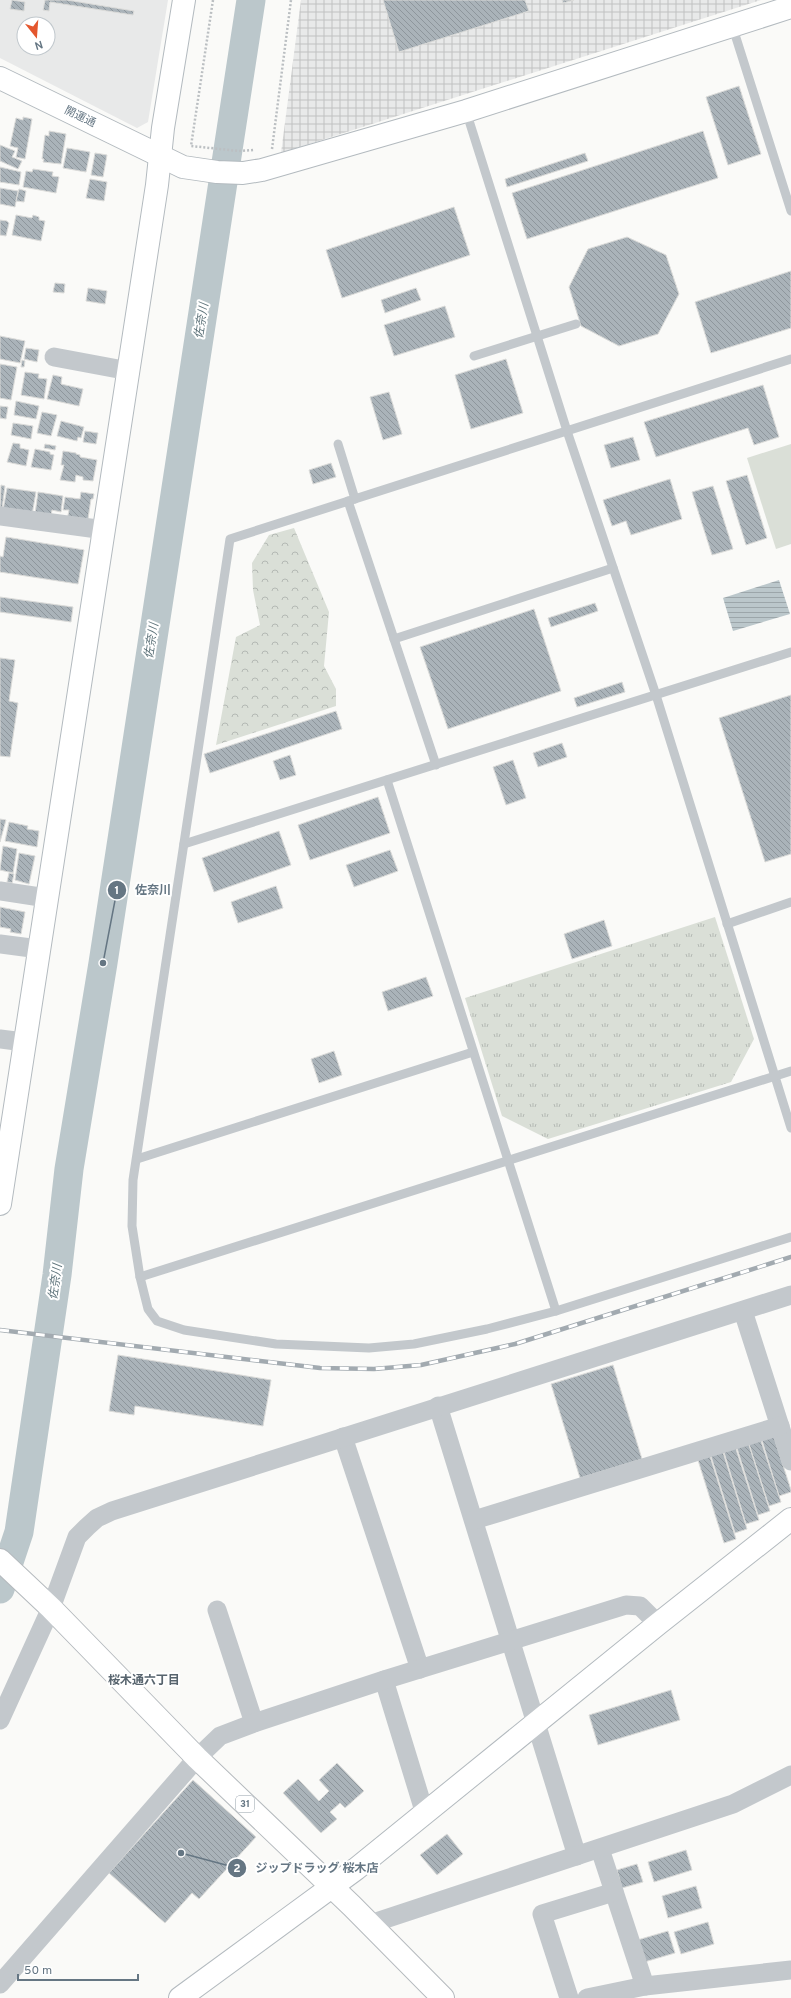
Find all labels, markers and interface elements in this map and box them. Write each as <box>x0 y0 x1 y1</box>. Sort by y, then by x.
north arrow <box>16 16 56 56</box>
text: N <box>33 37 44 52</box>
street label: 開運通 <box>62 103 98 131</box>
water label: 佐奈川 <box>191 300 213 340</box>
water label: 佐奈川 <box>141 620 163 660</box>
callout: 佐奈川 <box>107 878 179 902</box>
text: 1 <box>115 883 119 899</box>
text: 佐奈川 <box>135 883 171 899</box>
water label: 佐奈川 <box>46 1261 67 1301</box>
district label: 桜木通六丁目 <box>108 1673 180 1689</box>
road number: 31 <box>236 1796 254 1812</box>
callout: ジップドラッグ 桜木店 <box>227 1856 386 1880</box>
text: 2 <box>233 1861 241 1877</box>
text: ジップドラッグ 桜木店 <box>255 1861 379 1877</box>
scale bar <box>18 1956 138 1982</box>
text: 50 m <box>24 1963 52 1979</box>

